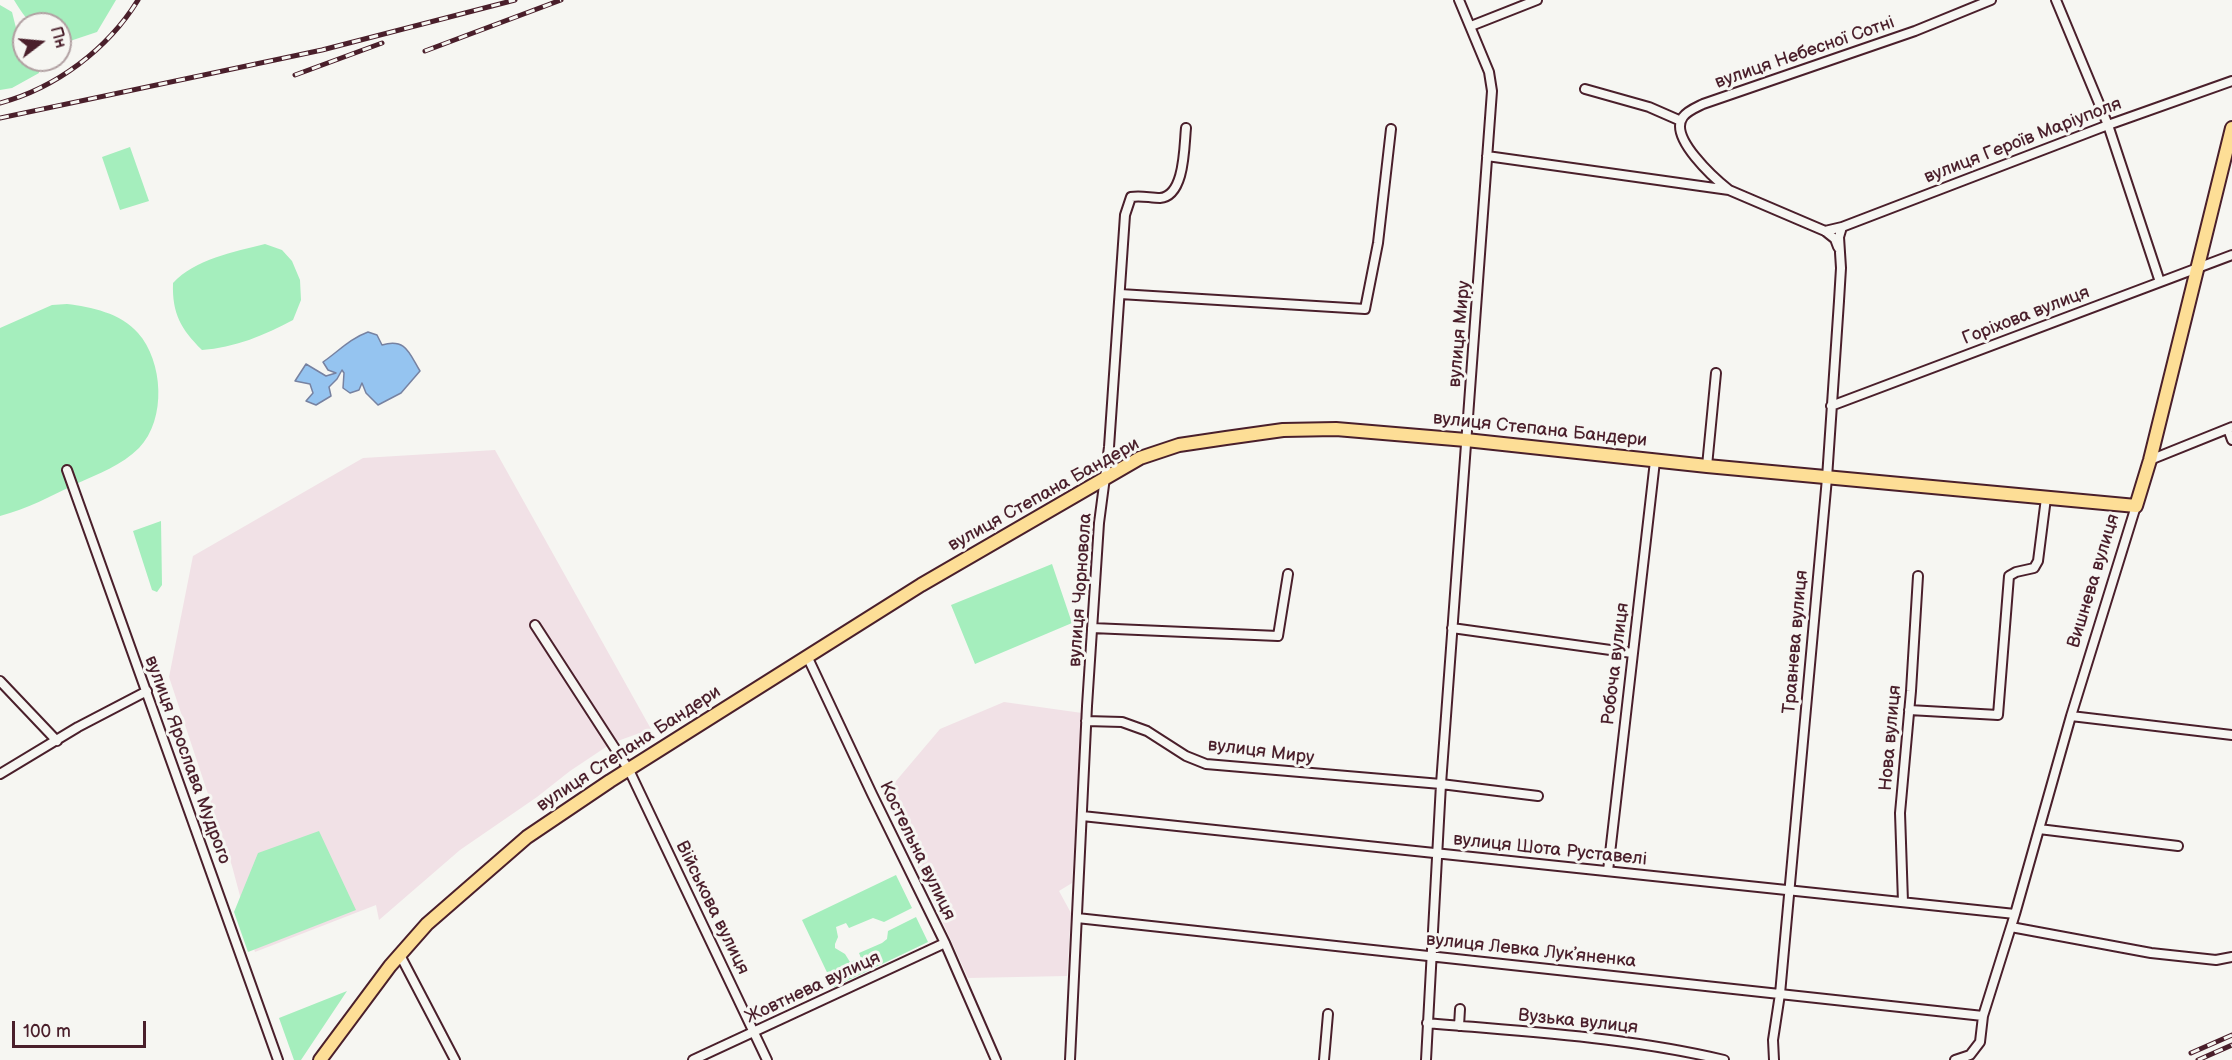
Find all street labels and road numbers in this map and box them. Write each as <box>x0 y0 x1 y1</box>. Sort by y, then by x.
street label: вулиця Небесної Сотні <box>1712 12 1898 94</box>
street label: вулиця Героїв Маріуполя <box>1921 93 2125 189</box>
street label: вулиця Миру <box>1445 280 1475 388</box>
street label: Горіхова вулиця <box>1959 282 2093 350</box>
street label: вулиця Степана Бандери <box>1432 408 1648 452</box>
street label: вулиця Степана Бандери <box>945 433 1143 557</box>
street label: Вишнева вулиця <box>2063 511 2125 651</box>
street label: вулиця Чорновола <box>1065 512 1097 668</box>
street label: Травнева вулиця <box>1779 569 1813 715</box>
street label: Робоча вулиця <box>1598 601 1634 727</box>
street label: вулиця Ярослава Мудрого <box>139 653 235 867</box>
street label: вулиця Степана Бандери <box>533 681 725 817</box>
street label: Нова вулиця <box>1876 684 1906 792</box>
street label: вулиця Миру <box>1207 735 1315 769</box>
street label: Костельна вулиця <box>874 778 960 924</box>
street label: вулиця Шота Руставелі <box>1452 829 1648 871</box>
street label: Військова вулиця <box>670 838 754 978</box>
street label: вулиця Левка Лукʼяненка <box>1425 929 1637 973</box>
street label: Жовтнева вулиця <box>742 947 884 1029</box>
street label: Вузька вулиця <box>1517 1005 1639 1039</box>

